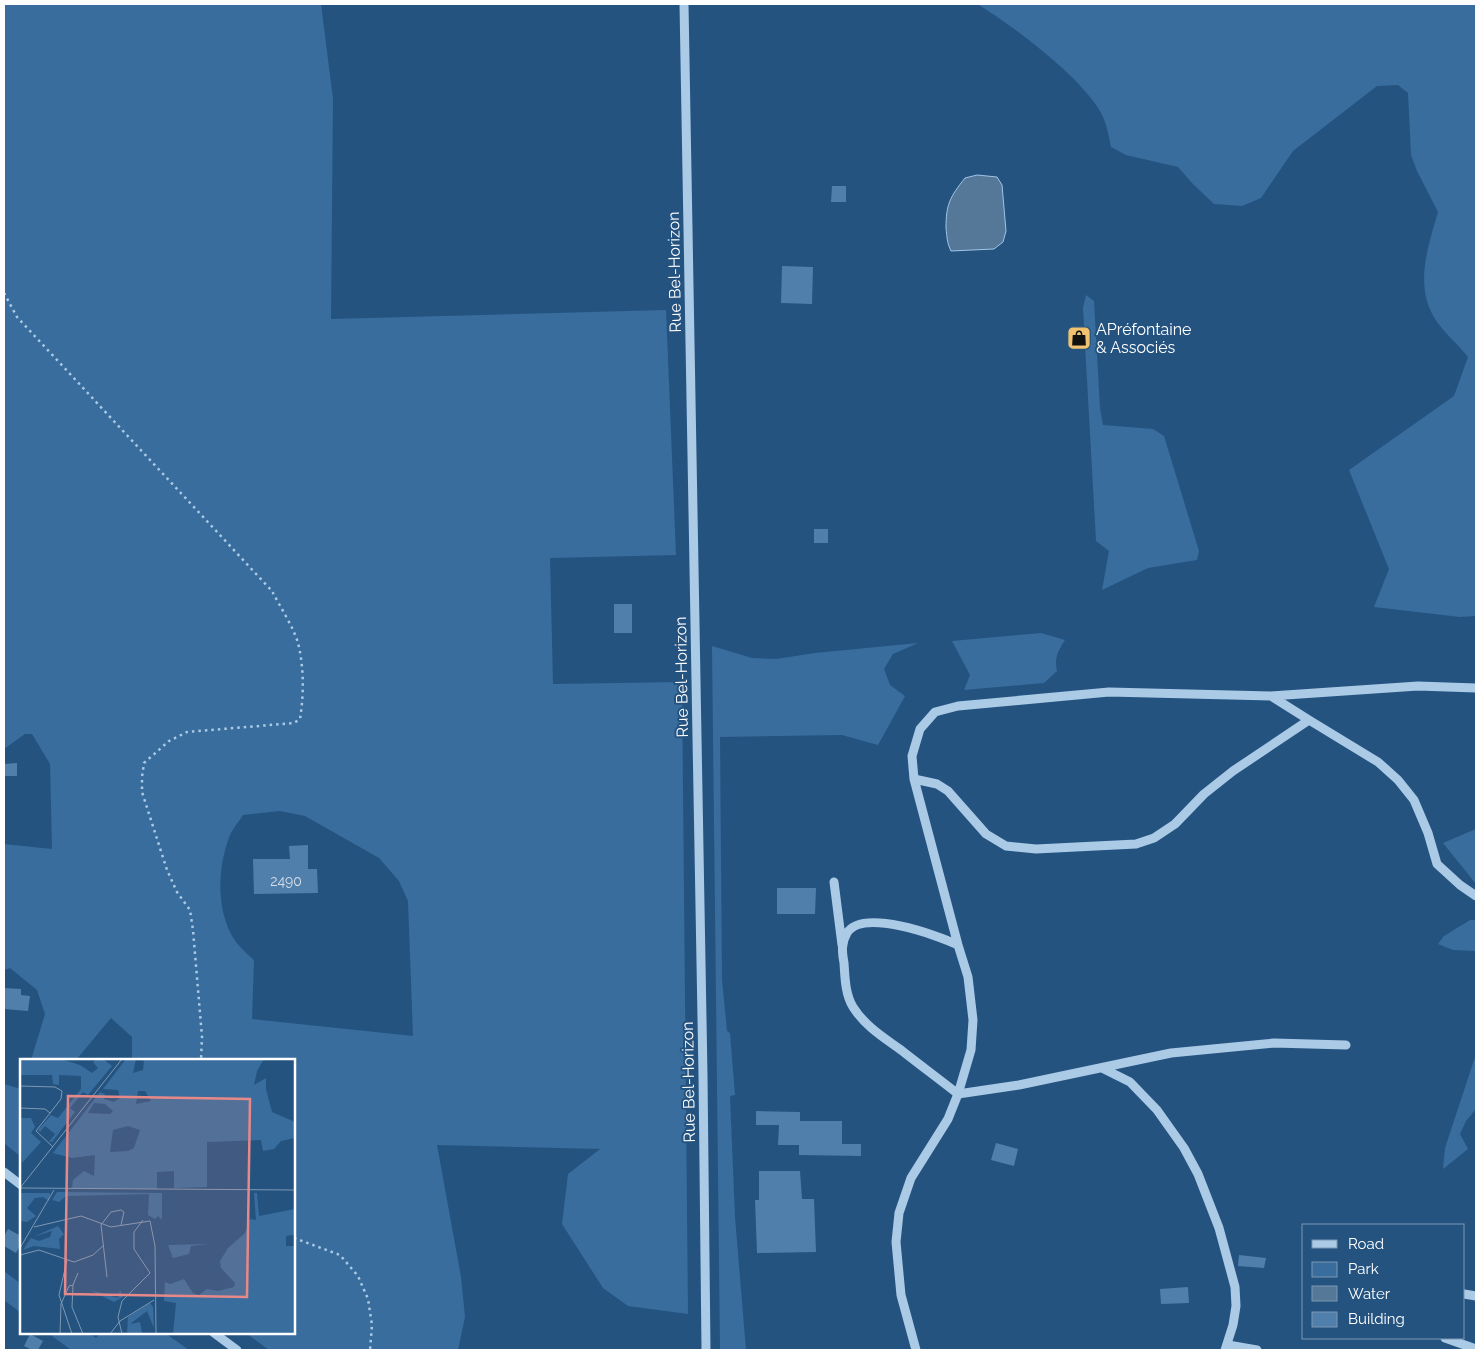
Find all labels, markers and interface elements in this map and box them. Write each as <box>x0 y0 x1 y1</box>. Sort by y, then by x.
street label: Rue Bel-Horizon <box>664 211 685 333</box>
place label: APréfontaine & Associés <box>1096 320 1192 357</box>
shop icon: APréfontaine & Associés <box>1066 325 1092 351</box>
street label: Rue Bel-Horizon <box>671 616 692 738</box>
house number: 2490 <box>270 873 302 889</box>
street label: Rue Bel-Horizon <box>678 1021 699 1143</box>
inset map <box>20 1059 295 1334</box>
legend <box>1302 1224 1465 1339</box>
text: Road <box>1348 1235 1384 1253</box>
text: Park <box>1348 1260 1379 1278</box>
text: Water <box>1348 1285 1391 1303</box>
text: Building <box>1348 1310 1405 1328</box>

